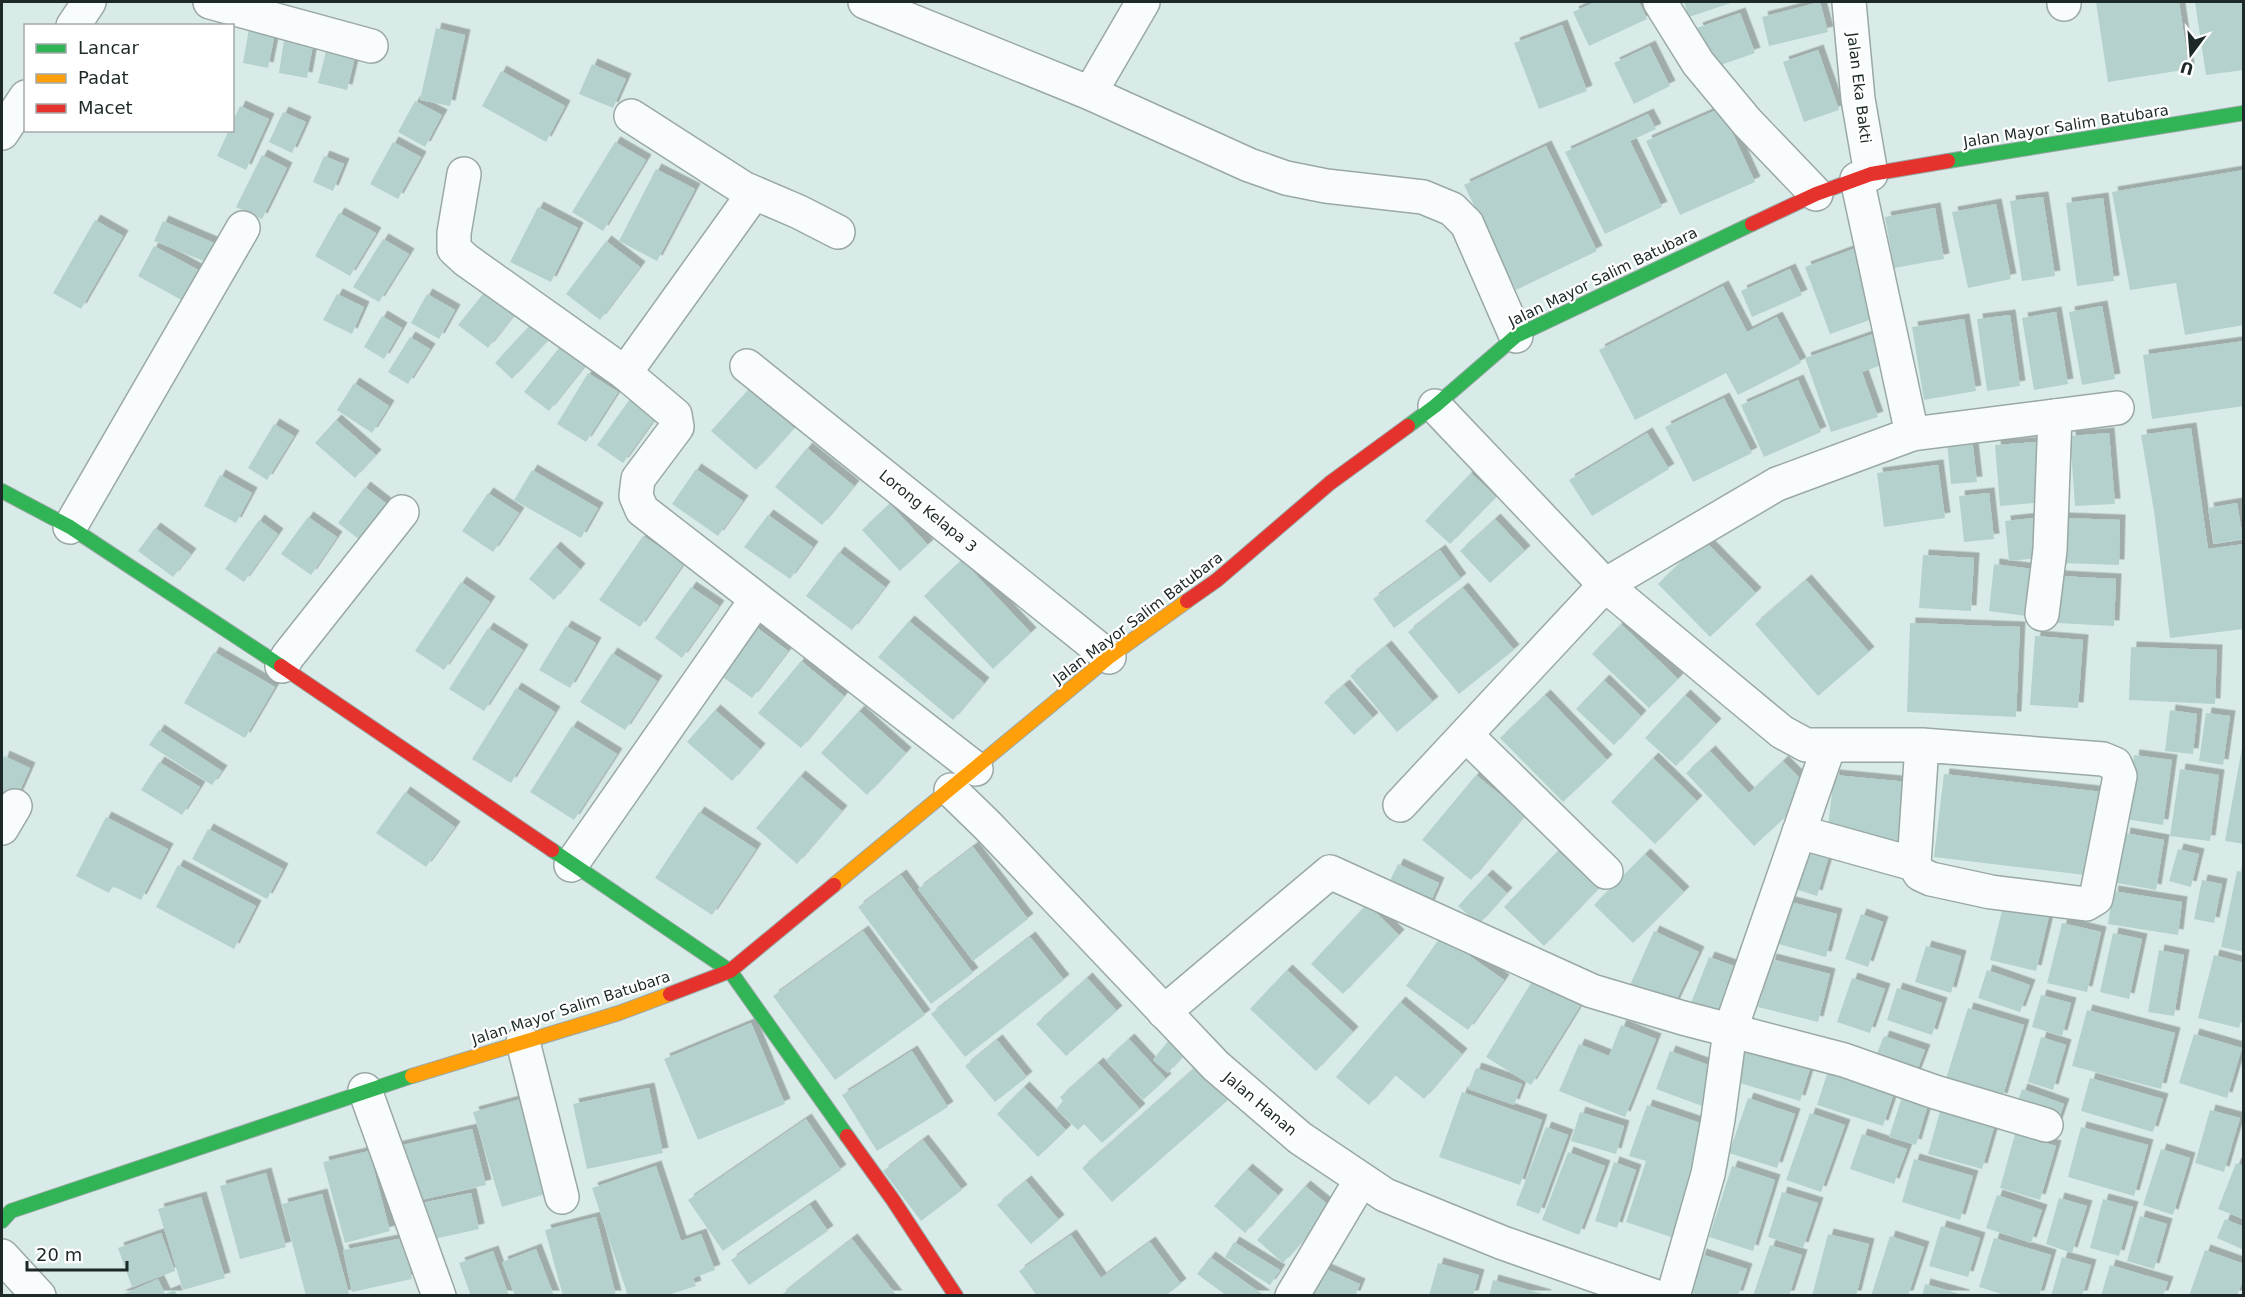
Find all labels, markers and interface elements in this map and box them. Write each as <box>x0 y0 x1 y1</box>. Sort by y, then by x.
legend <box>24 24 234 132</box>
north arrow <box>2161 24 2221 84</box>
street label: Jalan Eka Bakti <box>1843 31 1875 144</box>
text: Lancar <box>78 37 139 58</box>
text: U <box>2178 57 2196 79</box>
text: Padat <box>78 67 129 88</box>
text: Macet <box>78 97 133 118</box>
street label: Jalan Mayor Salim Batubara <box>1961 101 2170 151</box>
street label: Jalan Mayor Salim Batubara <box>1505 223 1700 331</box>
street label: Lorong Kelapa 3 <box>875 466 981 556</box>
street label: Jalan Mayor Salim Batubara <box>1049 548 1226 688</box>
street label: Jalan Mayor Salim Batubara <box>468 967 673 1049</box>
street label: Jalan Hanan <box>1219 1068 1300 1140</box>
scale bar <box>27 1234 128 1272</box>
text: 20 m <box>36 1244 82 1265</box>

